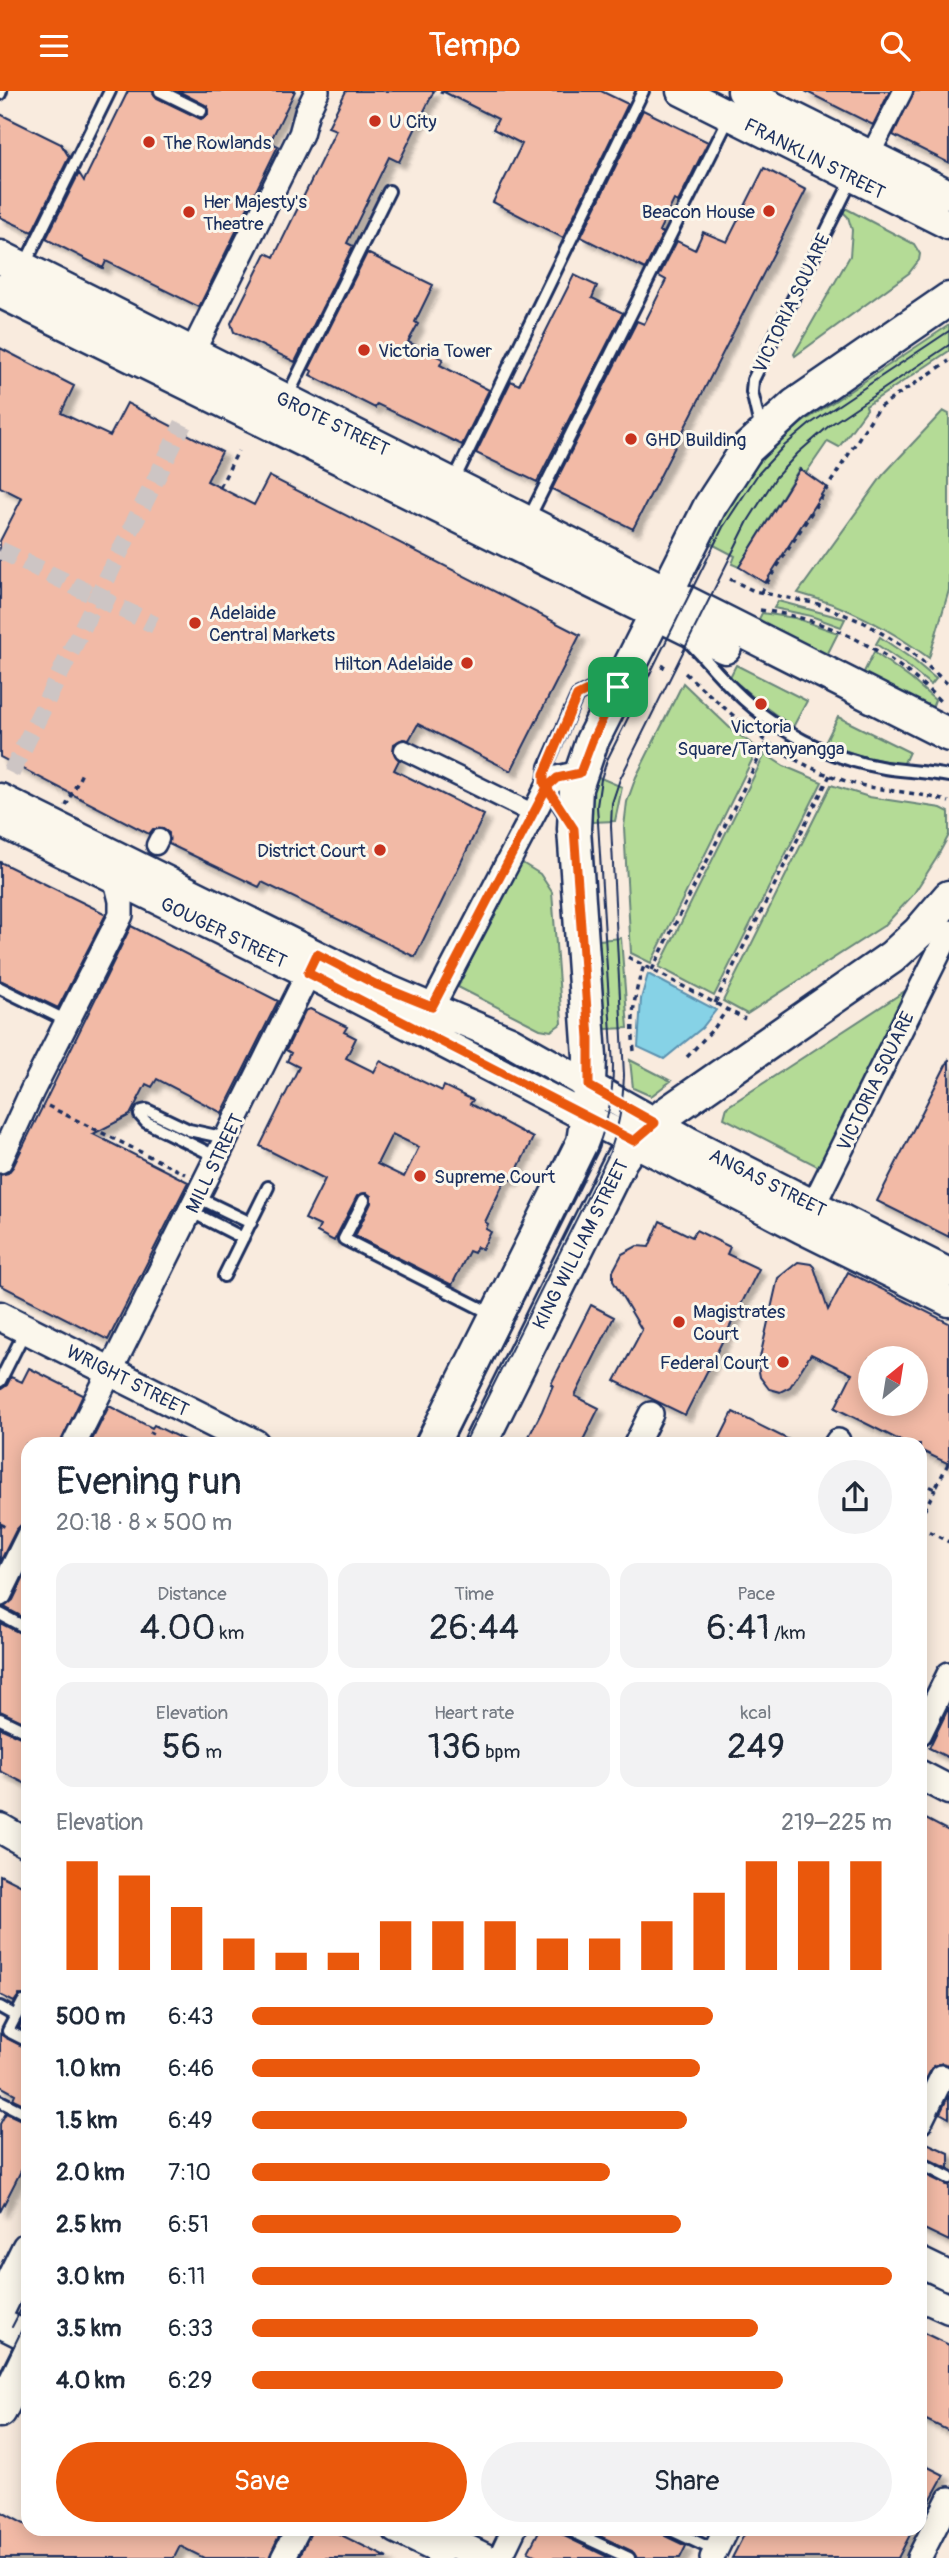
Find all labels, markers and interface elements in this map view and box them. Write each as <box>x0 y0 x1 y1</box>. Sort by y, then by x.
text: Tempo <box>428 26 521 66</box>
icon: menu <box>35 27 73 65</box>
icon: search <box>876 27 914 65</box>
place label: U City <box>389 110 437 134</box>
marker: U City <box>367 113 383 129</box>
street label: FRANKLIN STREET <box>740 113 889 205</box>
place label: The Rowlands <box>163 131 272 155</box>
marker: The Rowlands <box>141 134 157 150</box>
place label: Her Majesty's Theatre <box>203 190 307 236</box>
place label: Beacon House <box>642 200 756 224</box>
marker: Beacon House <box>761 203 777 219</box>
marker: Her Majesty's Theatre <box>181 204 197 220</box>
street label: VICTORIA SQUARE <box>748 230 836 377</box>
place label: Victoria Tower <box>378 339 492 363</box>
marker: Victoria Tower <box>356 342 372 358</box>
street label: GROTE STREET <box>272 386 393 462</box>
place label: GHD Building <box>645 428 746 452</box>
marker: GHD Building <box>623 431 639 447</box>
place label: Adelaide Central Markets <box>209 601 335 647</box>
marker: Adelaide Central Markets <box>187 615 203 631</box>
place label: Hilton Adelaide <box>334 652 454 676</box>
marker: Hilton Adelaide <box>459 655 475 671</box>
pin <box>588 657 648 717</box>
icon: arrive <box>599 668 637 706</box>
marker: Victoria Square/Tartanyangga <box>753 696 769 712</box>
place label: Victoria Square/Tartanyangga <box>677 715 845 761</box>
place label: District Court <box>257 839 366 863</box>
marker: District Court <box>372 842 388 858</box>
street label: GOUGER STREET <box>156 892 291 974</box>
street label: VICTORIA SQUARE <box>832 1008 920 1155</box>
street label: MILL STREET <box>181 1110 249 1217</box>
street label: ANGAS STREET <box>705 1143 830 1223</box>
street label: KING WILLIAM STREET <box>528 1155 634 1334</box>
place label: Supreme Court <box>434 1165 556 1189</box>
marker: Supreme Court <box>412 1168 428 1184</box>
place label: Magistrates Court <box>693 1300 786 1346</box>
marker: Magistrates Court <box>671 1314 687 1330</box>
street label: WRIGHT STREET <box>62 1340 193 1422</box>
north arrow <box>858 1346 928 1416</box>
map controls <box>858 1346 928 1416</box>
place label: Federal Court <box>660 1351 769 1375</box>
marker: Federal Court <box>775 1354 791 1370</box>
text: Evening run <box>56 1458 242 1506</box>
button: share <box>818 1460 892 1534</box>
text: 20:18 · 8 × 500 m <box>56 1508 232 1537</box>
text: Distance <box>157 1582 227 1606</box>
text: Time <box>454 1582 494 1606</box>
text: Pace <box>737 1582 775 1606</box>
text: 4.00 <box>140 1606 215 1650</box>
text: 26:44 <box>429 1606 519 1650</box>
text: 6:41 <box>706 1606 770 1650</box>
text: km <box>215 1621 244 1645</box>
text: /km <box>770 1621 806 1645</box>
text: Elevation <box>156 1701 228 1725</box>
text: Heart rate <box>434 1701 514 1725</box>
text: kcal <box>741 1701 771 1725</box>
text: 56 <box>162 1725 201 1769</box>
text: 136 <box>428 1725 481 1769</box>
text: 249 <box>727 1725 785 1769</box>
text: m <box>201 1740 222 1764</box>
text: bpm <box>481 1740 520 1764</box>
text: Elevation <box>56 1808 144 1837</box>
text: 219–225 m <box>781 1808 892 1837</box>
text: 500 m <box>56 2002 125 2031</box>
text: 6:43 <box>168 2002 214 2031</box>
text: 1.0 km <box>56 2054 121 2083</box>
text: 6:46 <box>168 2054 214 2083</box>
text: 1.5 km <box>56 2106 118 2135</box>
text: 6:49 <box>168 2106 213 2135</box>
text: 2.0 km <box>56 2158 125 2187</box>
text: 7:10 <box>168 2158 211 2187</box>
text: 2.5 km <box>56 2210 121 2239</box>
text: 6:51 <box>168 2210 209 2239</box>
text: 3.0 km <box>56 2262 125 2291</box>
text: 6:11 <box>168 2262 206 2291</box>
text: 3.5 km <box>56 2314 121 2343</box>
text: 6:33 <box>168 2314 213 2343</box>
text: 4.0 km <box>56 2366 125 2395</box>
text: 6:29 <box>168 2366 212 2395</box>
button: Save <box>56 2442 467 2522</box>
button: Share <box>481 2442 892 2522</box>

